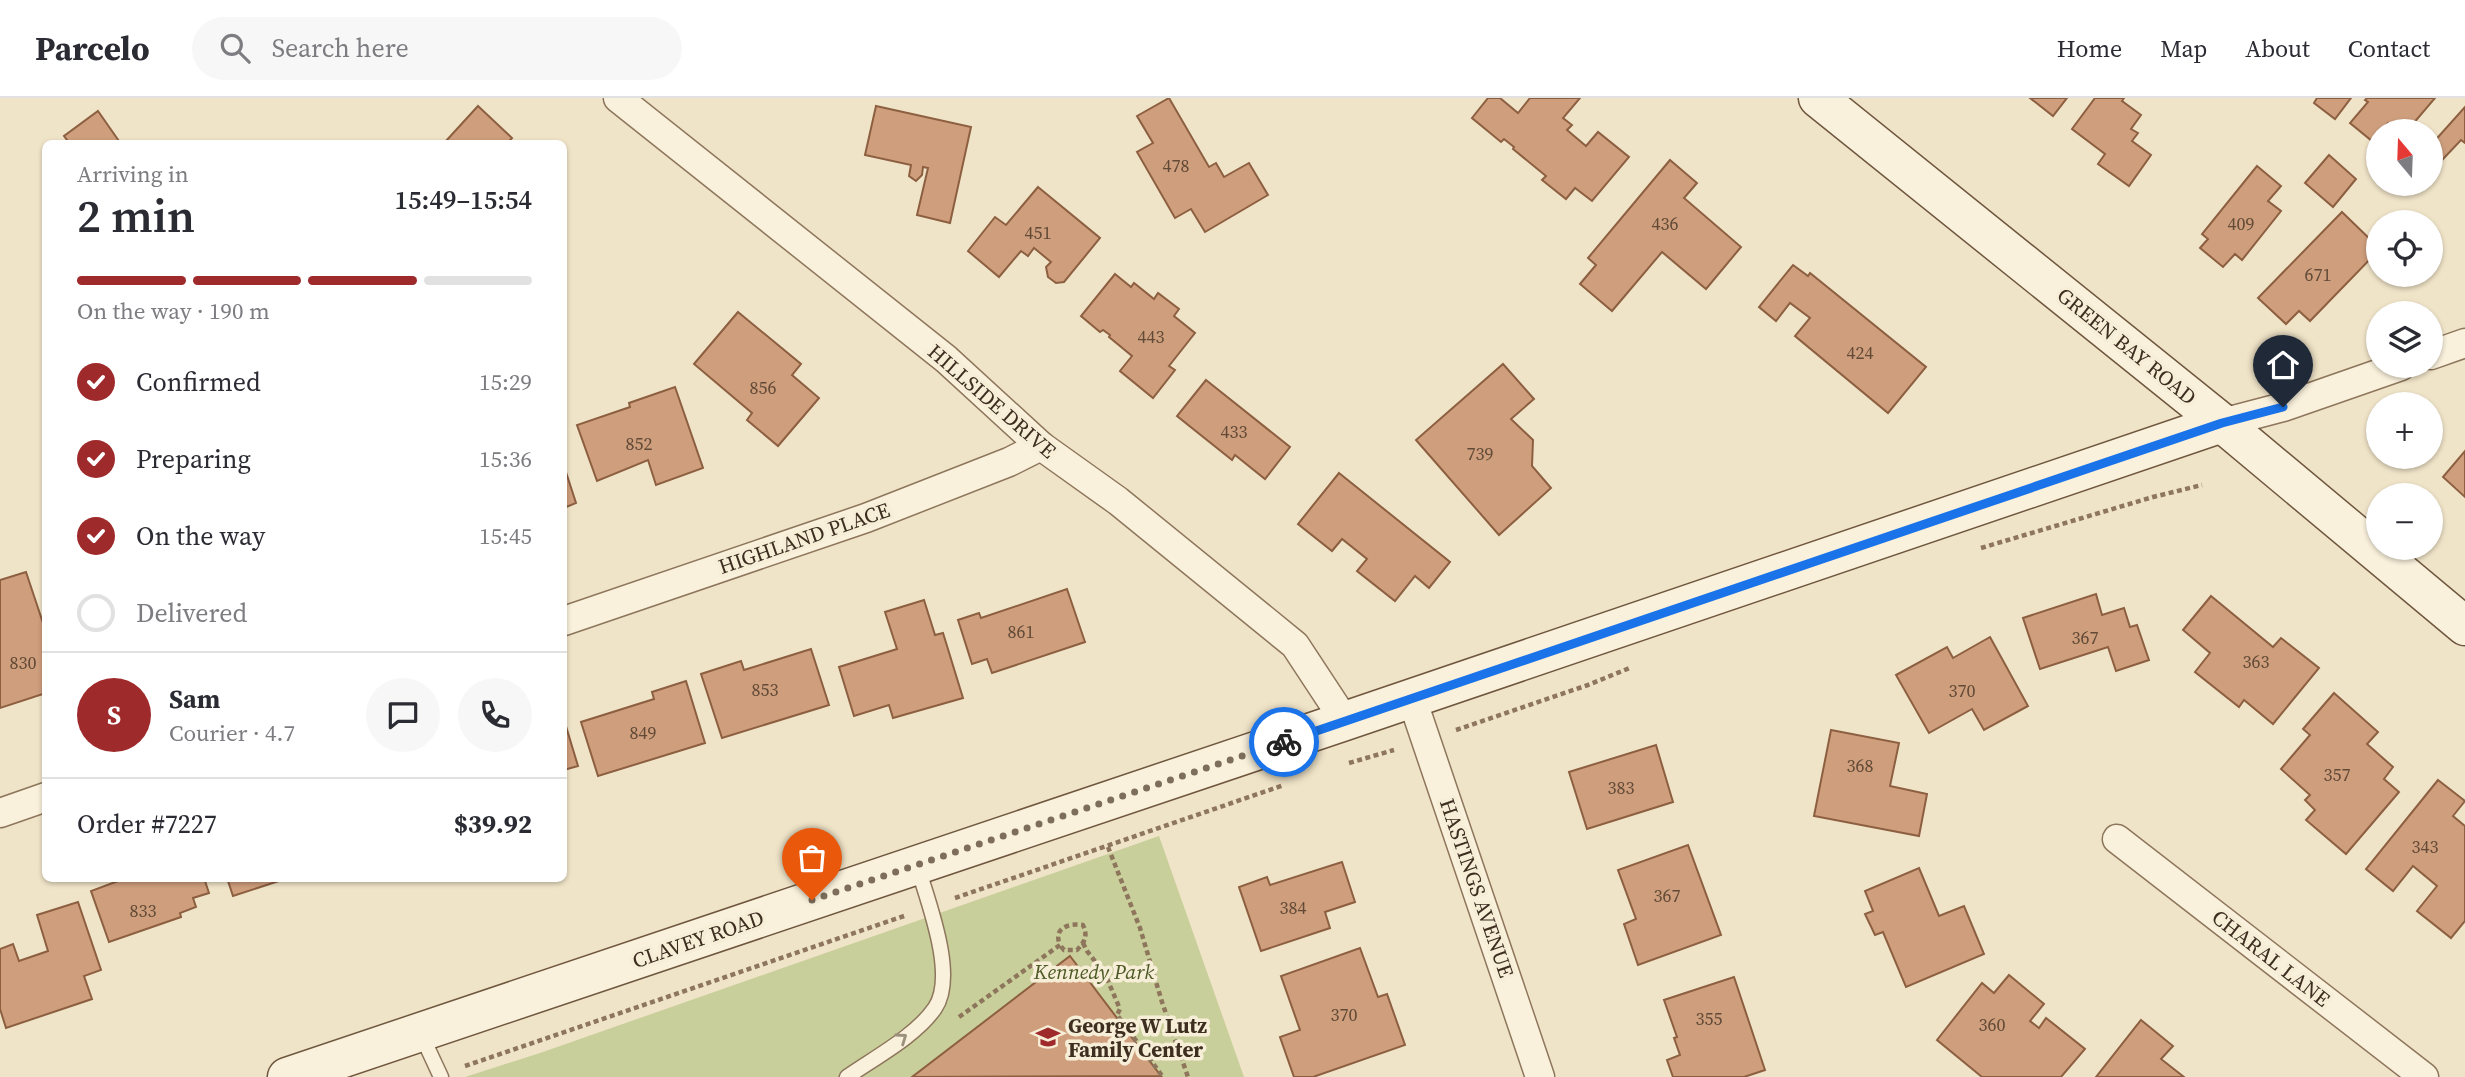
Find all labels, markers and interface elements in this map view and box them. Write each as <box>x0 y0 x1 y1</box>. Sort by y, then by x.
search box <box>192 17 682 80</box>
text: Parcelo <box>35 26 150 71</box>
icon: search <box>216 29 254 67</box>
text: Search here <box>272 30 409 66</box>
text: Home <box>2057 32 2122 65</box>
text: Map <box>2160 32 2207 65</box>
text: About <box>2245 32 2310 65</box>
text: Contact <box>2348 32 2430 65</box>
north arrow <box>2366 119 2443 196</box>
map controls <box>2366 119 2443 560</box>
house number: 478 <box>1163 153 1190 178</box>
text: Arriving in <box>77 158 189 190</box>
text: 15:49–15:54 <box>395 182 532 218</box>
text: 2 min <box>77 184 195 247</box>
button: locate <box>2366 210 2443 287</box>
house number: 436 <box>1652 211 1679 236</box>
house number: 409 <box>2228 211 2255 236</box>
house number: 451 <box>1025 220 1052 245</box>
house number: 671 <box>2305 262 2332 287</box>
street label: GREEN BAY ROAD <box>2051 281 2203 411</box>
text: On the way · 190 m <box>77 295 270 327</box>
button: layers <box>2366 301 2443 378</box>
house number: 443 <box>1138 324 1165 349</box>
pin <box>2253 335 2313 407</box>
street label: HILLSIDE DRIVE <box>922 337 1062 465</box>
house number: 424 <box>1847 340 1874 365</box>
icon: home <box>2264 346 2302 384</box>
icon: check <box>77 363 115 401</box>
text: Confirmed <box>136 364 261 400</box>
text: 15:29 <box>479 366 532 398</box>
house number: 856 <box>750 375 777 400</box>
button: + <box>2366 392 2443 469</box>
house number: 433 <box>1221 419 1248 444</box>
house number: 852 <box>626 431 653 456</box>
icon: check <box>77 440 115 478</box>
text: Preparing <box>136 441 251 477</box>
house number: 739 <box>1467 441 1494 466</box>
text: 15:36 <box>479 443 532 475</box>
button: − <box>2366 483 2443 560</box>
street label: HIGHLAND PLACE <box>714 495 894 581</box>
icon: check <box>77 517 115 555</box>
text: On the way <box>136 518 265 554</box>
text: 15:45 <box>479 520 532 552</box>
text: Delivered <box>136 595 247 631</box>
house number: 861 <box>1008 619 1035 644</box>
house number: 367 <box>2072 625 2099 650</box>
house number: 363 <box>2243 649 2270 674</box>
house number: 830 <box>10 650 37 675</box>
house number: 853 <box>752 677 779 702</box>
button: chat <box>366 678 440 752</box>
button: phone <box>458 678 532 752</box>
house number: 370 <box>1949 678 1976 703</box>
text: Sam <box>169 681 220 717</box>
text: S <box>107 697 121 733</box>
courier <box>1249 707 1319 777</box>
text: Courier · 4.7 <box>169 717 295 749</box>
house number: 849 <box>630 720 657 745</box>
icon: bike <box>1265 723 1303 761</box>
house number: 368 <box>1847 753 1874 778</box>
house number: 357 <box>2324 762 2351 787</box>
house number: 383 <box>1608 775 1635 800</box>
street label: HASTINGS AVENUE <box>1433 795 1521 981</box>
text: Order #7227 <box>77 806 217 842</box>
text: $39.92 <box>454 806 532 842</box>
pin <box>782 828 842 900</box>
house number: 343 <box>2412 834 2439 859</box>
icon: bag <box>793 839 831 877</box>
house number: 367 <box>1654 883 1681 908</box>
house number: 384 <box>1280 895 1307 920</box>
house number: 833 <box>130 898 157 923</box>
street label: CLAVEY ROAD <box>628 903 768 975</box>
street label: CHARAL LANE <box>2206 903 2336 1013</box>
park label: Kennedy Park <box>1033 957 1154 986</box>
house number: 370 <box>1331 1002 1358 1027</box>
house number: 355 <box>1696 1006 1723 1031</box>
place label: George W Lutz Family Center <box>1068 1011 1207 1064</box>
house number: 360 <box>1979 1012 2006 1037</box>
school or university icon: George W Lutz Family Center <box>1034 1023 1062 1051</box>
one-way arrow <box>894 1034 907 1046</box>

